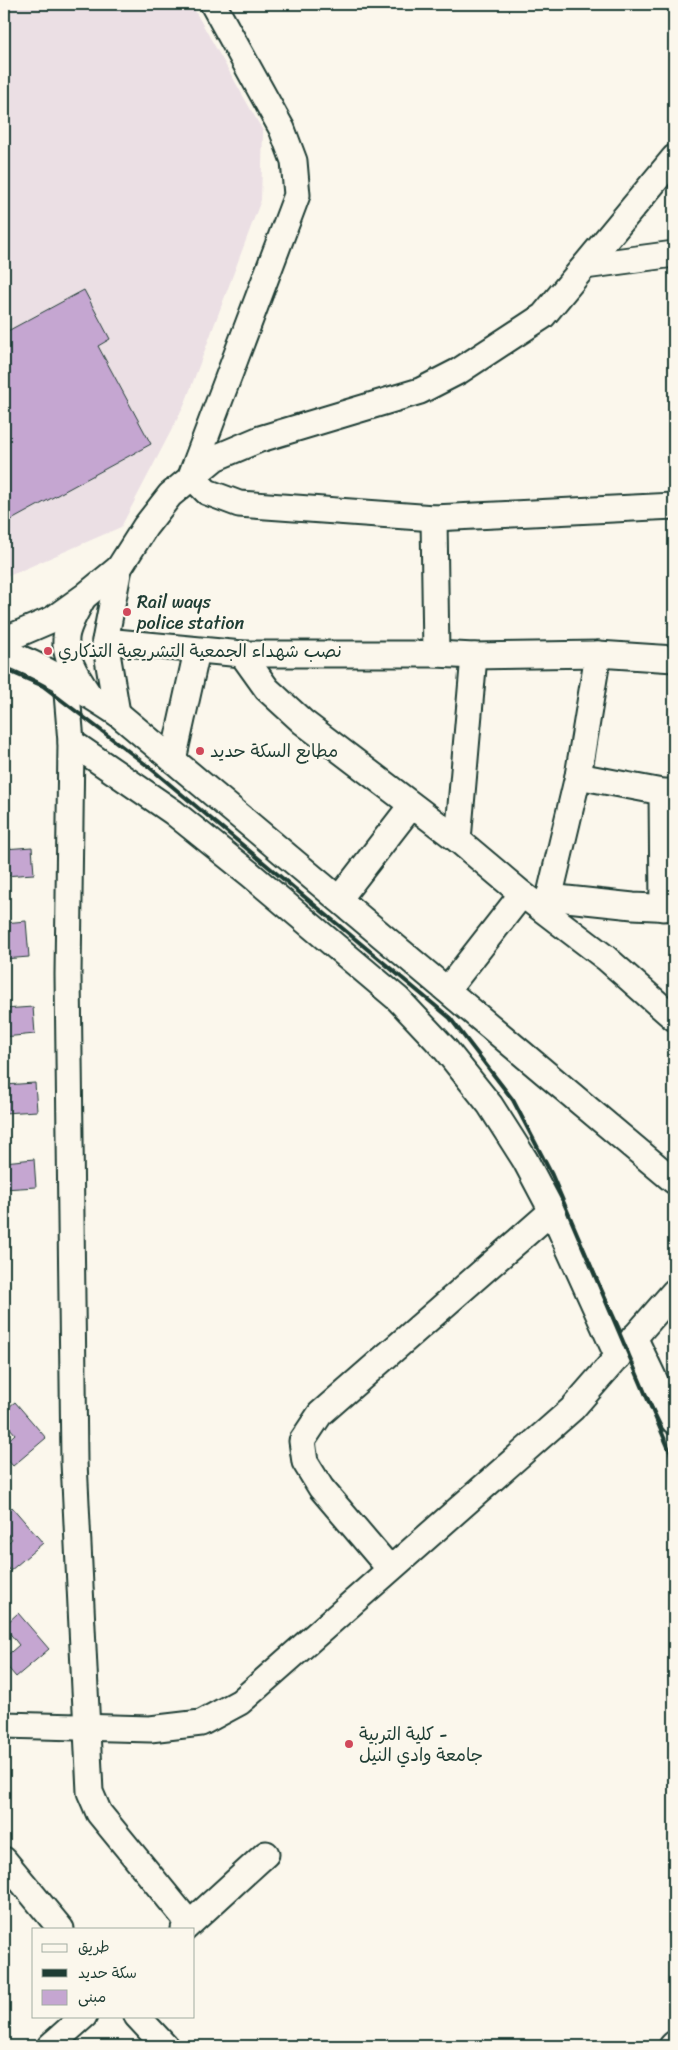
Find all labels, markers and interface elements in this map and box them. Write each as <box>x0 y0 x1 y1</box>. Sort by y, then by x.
place label: Rail ways police station <box>136 586 244 639</box>
marker: Rail ways police station <box>121 606 133 618</box>
place label: نصب شهداء الجمعية التشريعية التذكاري <box>58 635 342 667</box>
marker: نصب شهداء الجمعية التشريعية التذكاري <box>42 645 54 657</box>
place label: مطابع السكة حديد <box>210 735 338 767</box>
marker: مطابع السكة حديد <box>194 745 206 757</box>
place label: كلية التربية - جامعة وادي النيل <box>359 1718 483 1771</box>
marker: كلية التربية - جامعة وادي النيل <box>343 1738 355 1750</box>
legend <box>32 1928 195 2018</box>
text: طريق <box>78 1934 110 1960</box>
text: سكة حديد <box>78 1960 137 1986</box>
text: مبنى <box>78 1984 106 2010</box>

